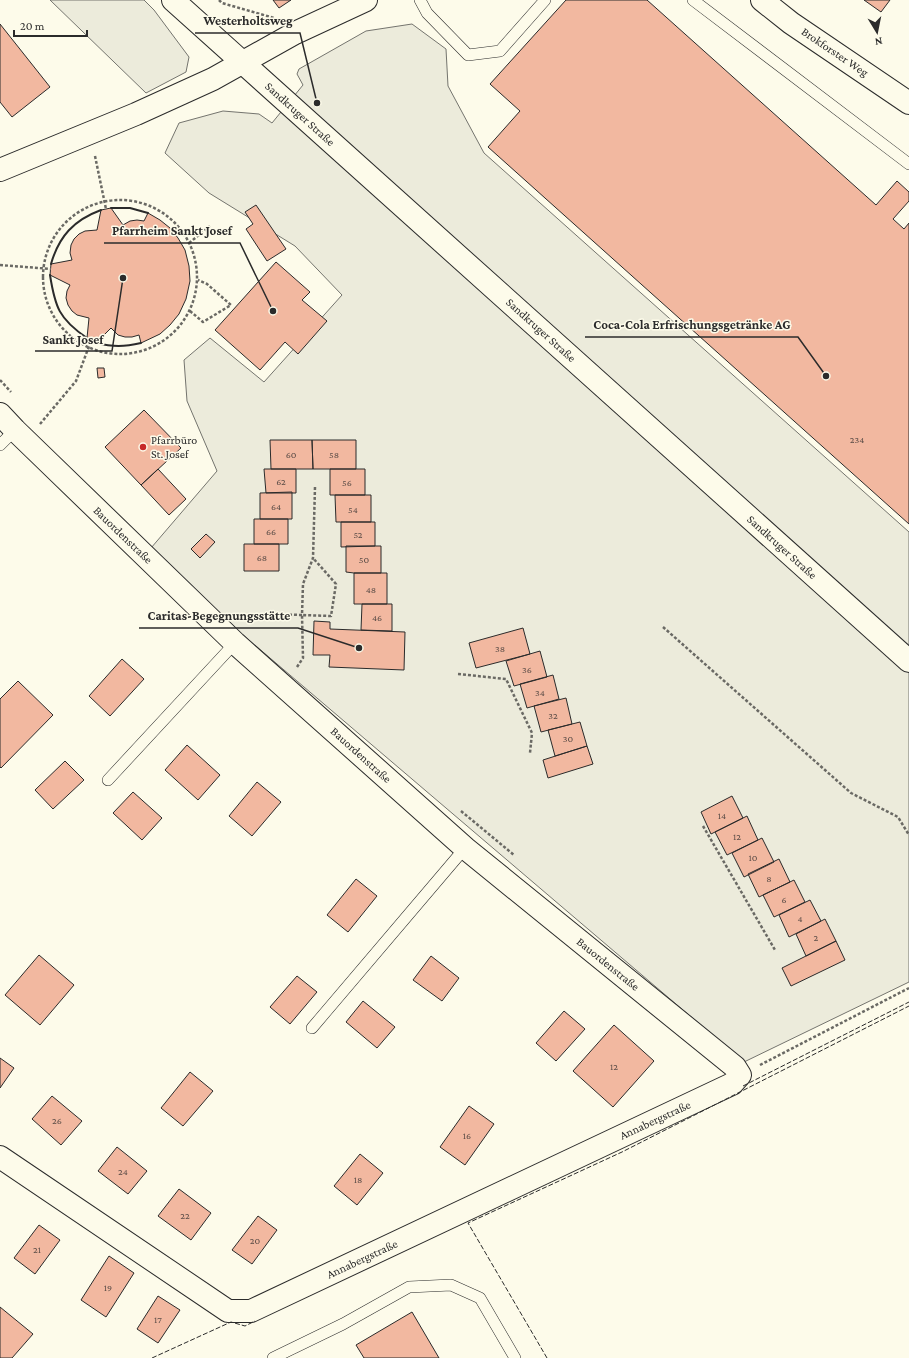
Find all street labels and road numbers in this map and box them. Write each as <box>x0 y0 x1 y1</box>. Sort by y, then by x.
street label: Brokforster Weg <box>799 24 871 80</box>
street label: Sandkruger Straße <box>262 79 338 149</box>
street label: Sandkruger Straße <box>503 295 579 365</box>
street label: Bauordenstraße <box>91 503 155 567</box>
street label: Sandkruger Straße <box>744 512 820 582</box>
street label: Bauordenstraße <box>328 724 394 786</box>
street label: Bauordenstraße <box>574 934 642 994</box>
street label: Annabergstraße <box>617 1097 693 1143</box>
street label: Annabergstraße <box>324 1236 400 1282</box>

